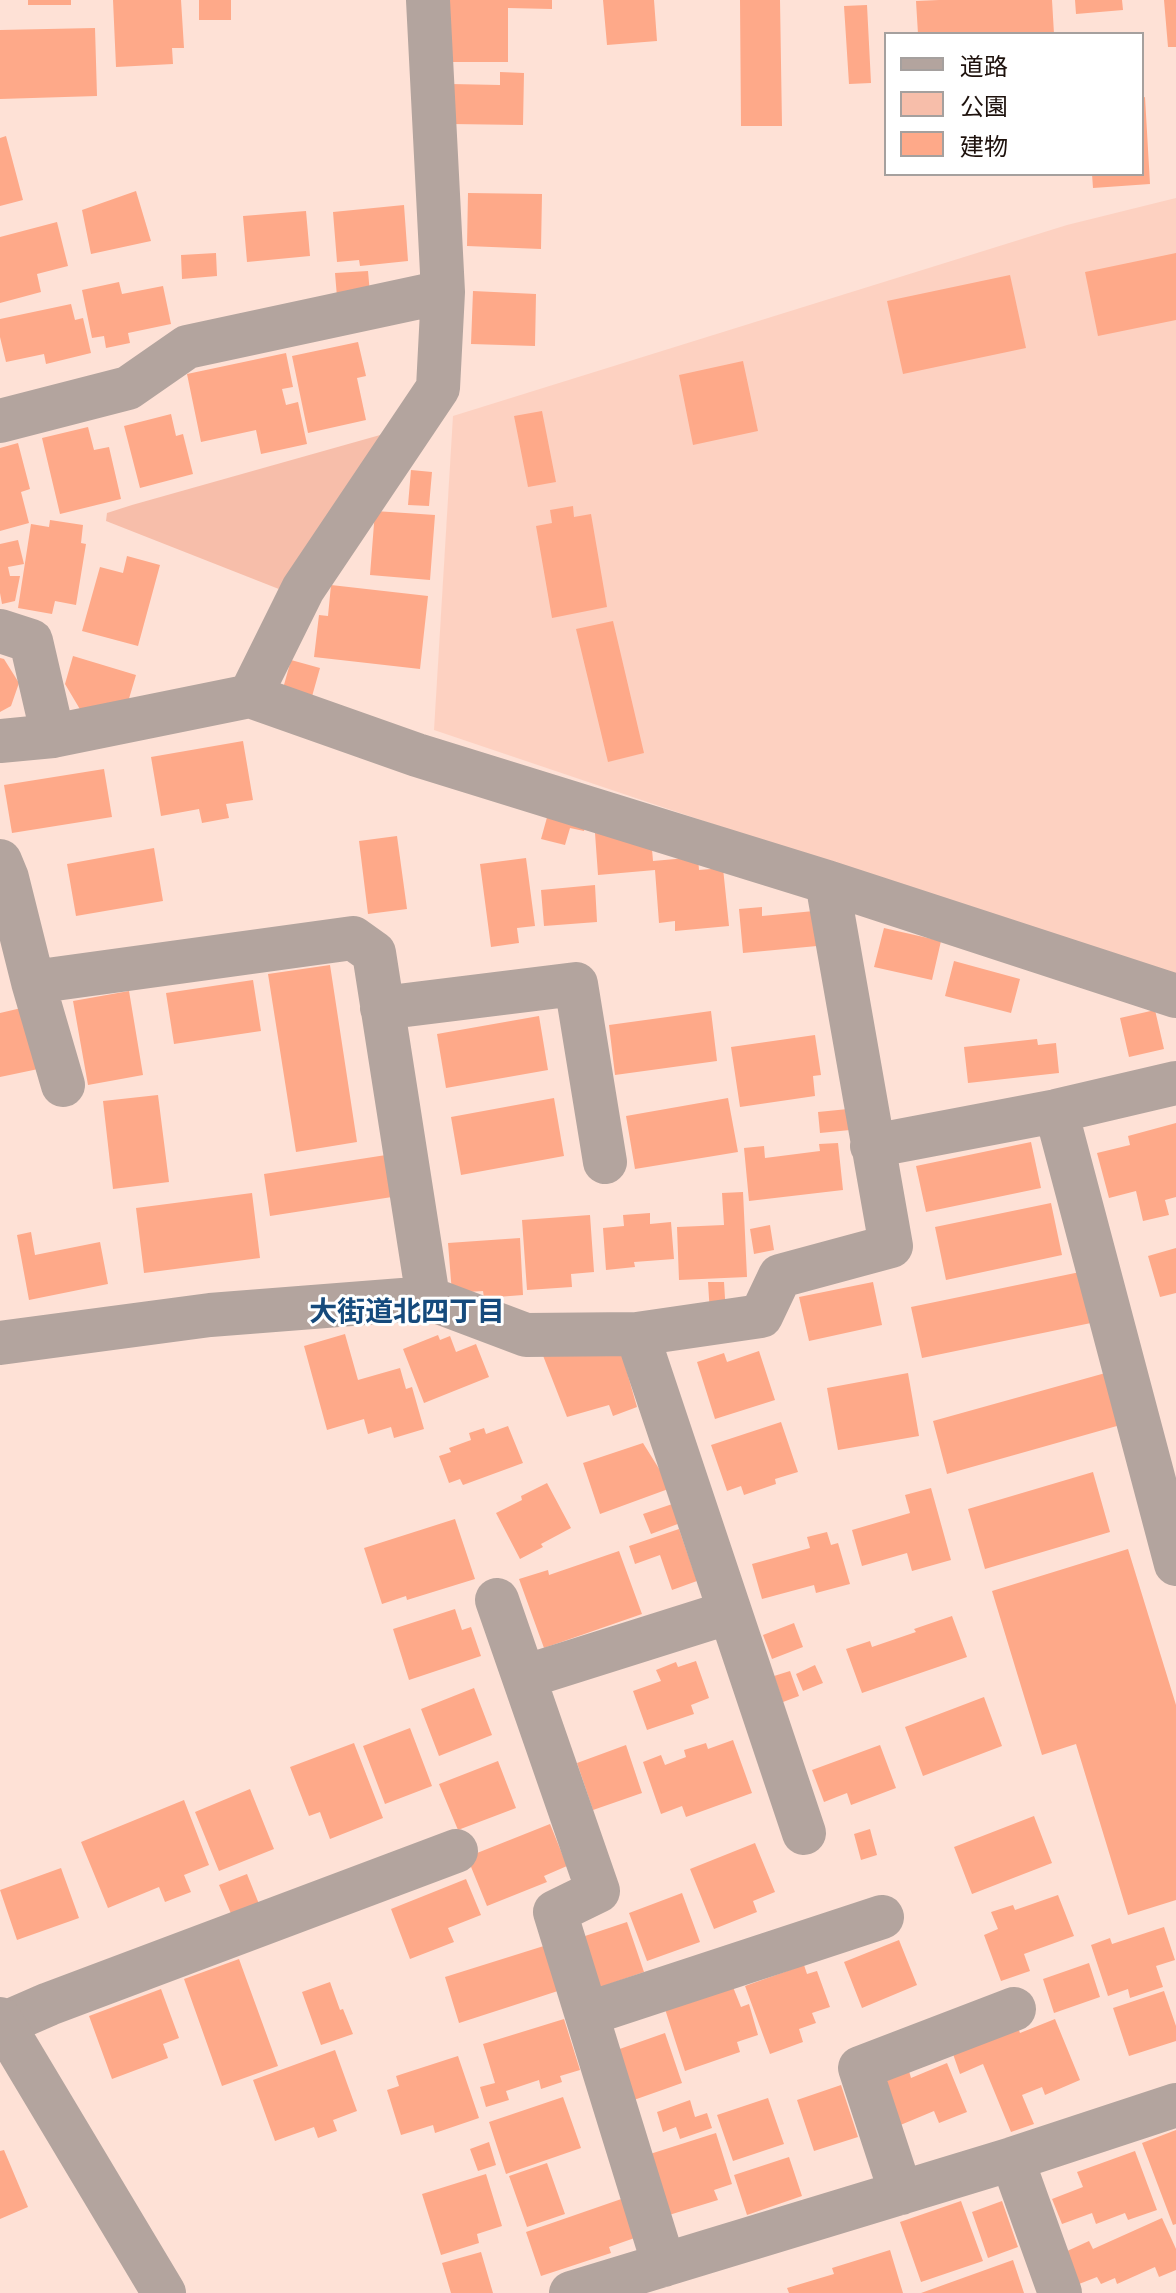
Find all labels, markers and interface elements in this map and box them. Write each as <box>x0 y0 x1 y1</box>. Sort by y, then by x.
legend <box>884 32 1144 176</box>
text: 道路 <box>960 53 1008 81</box>
text: 公園 <box>960 93 1008 121</box>
text: 建物 <box>960 133 1008 161</box>
district label: 大街道北四丁目 <box>309 1297 505 1331</box>

